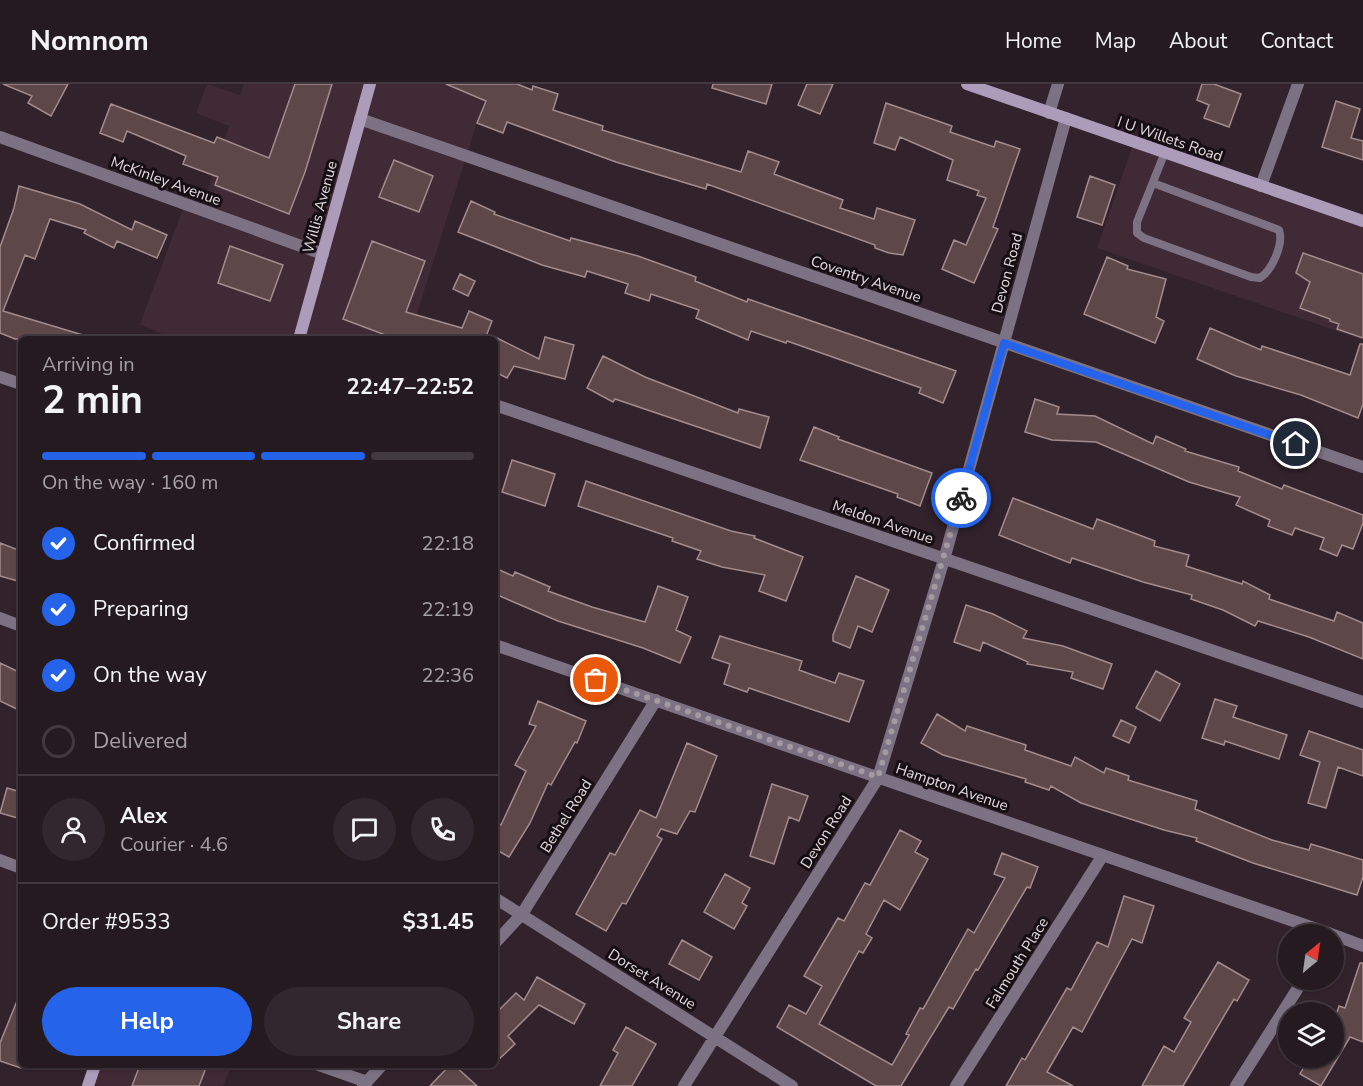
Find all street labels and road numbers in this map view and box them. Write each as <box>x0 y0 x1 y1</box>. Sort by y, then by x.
street label: I U Willets Road <box>1115 112 1225 166</box>
street label: McKinley Avenue <box>108 152 224 210</box>
street label: Willis Avenue <box>298 159 342 255</box>
street label: Devon Road <box>987 231 1027 315</box>
street label: Coventry Avenue <box>808 251 924 307</box>
street label: Meldon Avenue <box>830 495 936 549</box>
street label: Hampton Avenue <box>893 758 1011 816</box>
street label: Bethel Road <box>536 775 596 857</box>
street label: Devon Road <box>796 792 856 872</box>
street label: Falmouth Place <box>981 914 1053 1012</box>
street label: Dorset Avenue <box>604 944 700 1014</box>

